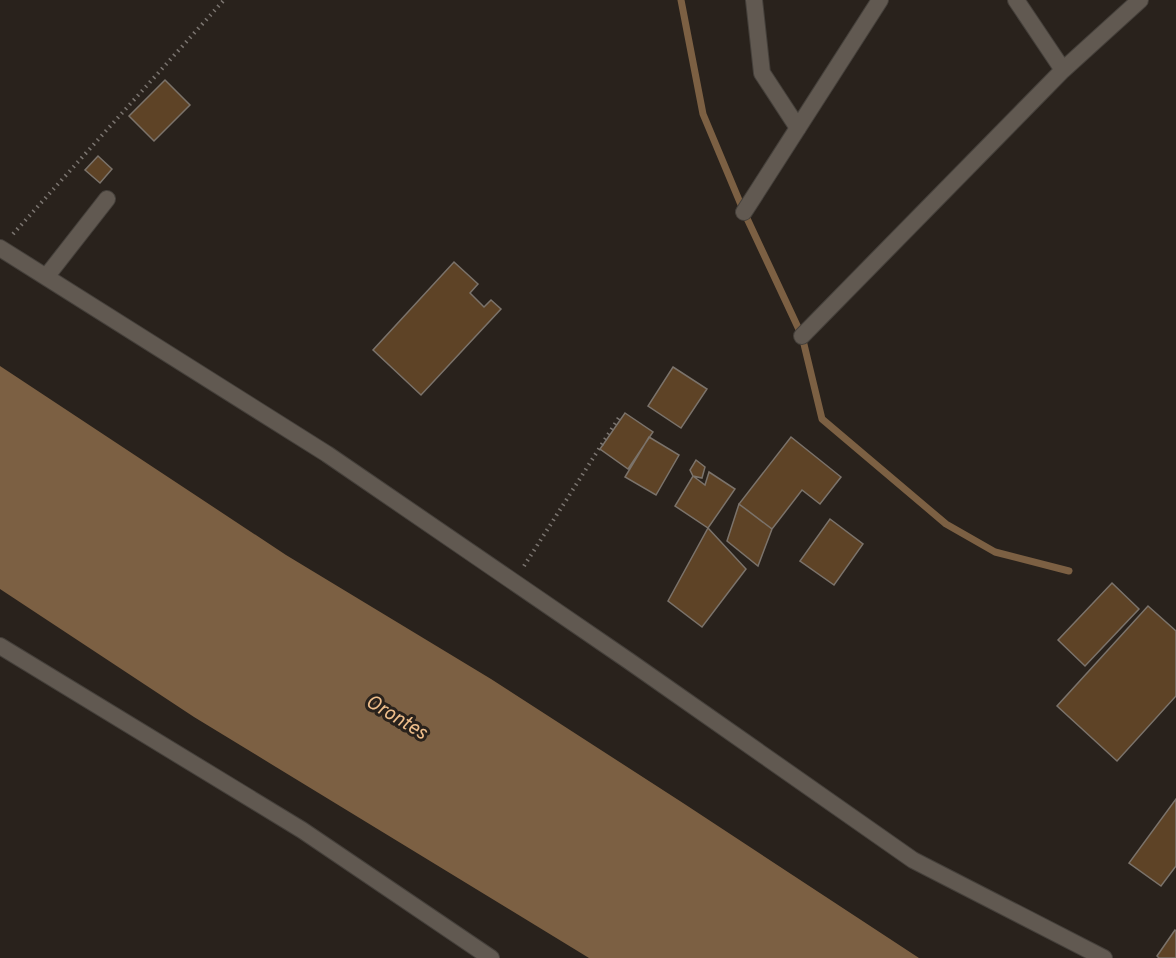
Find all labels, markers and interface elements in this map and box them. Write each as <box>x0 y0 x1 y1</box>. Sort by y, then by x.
water label: Orontes <box>360 689 433 747</box>

